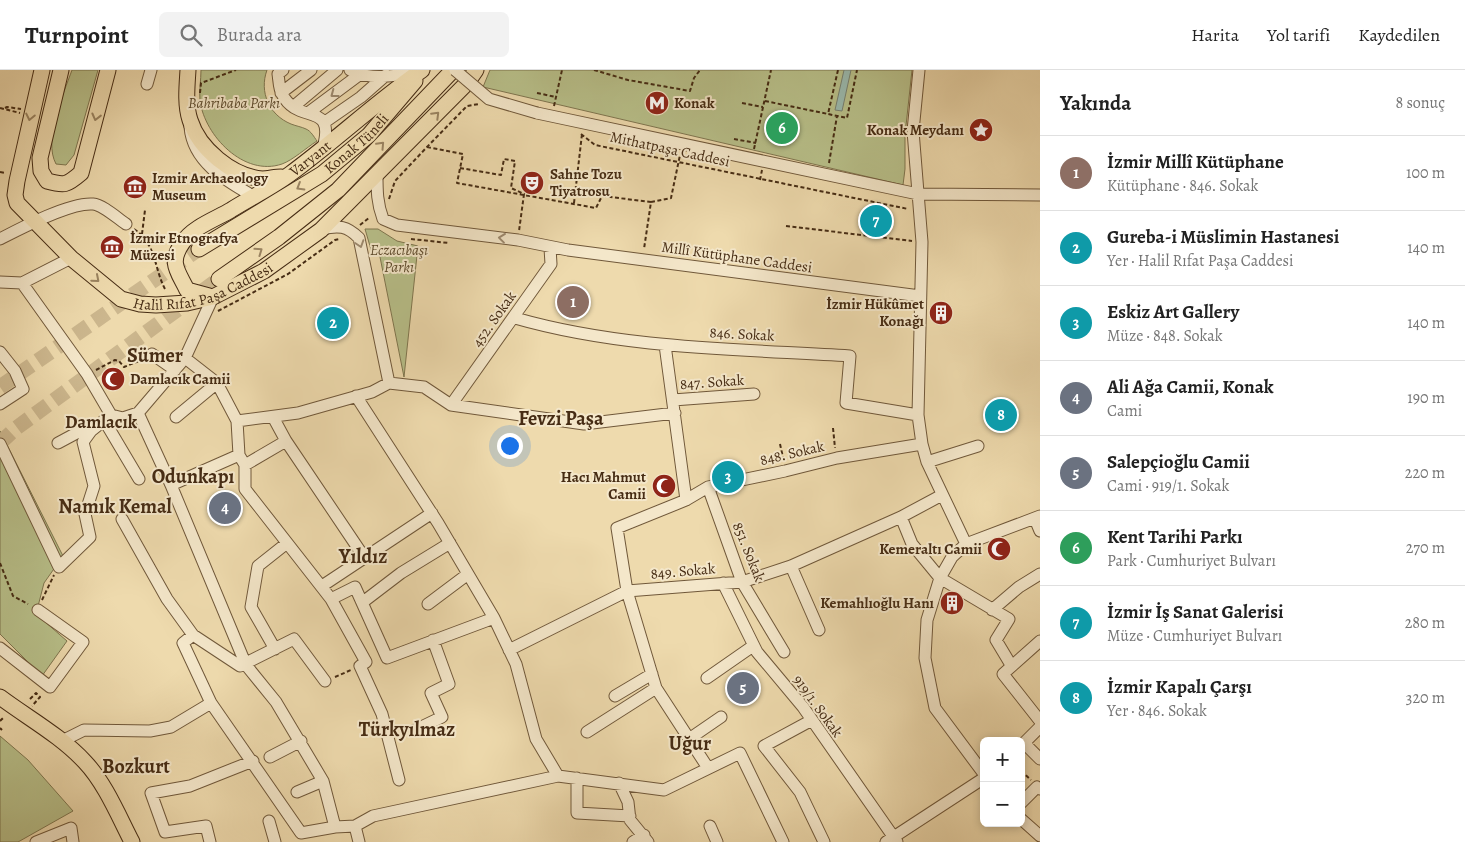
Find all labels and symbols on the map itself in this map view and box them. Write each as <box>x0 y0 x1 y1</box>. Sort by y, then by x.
one-way arrow <box>330 88 340 97</box>
metro station icon: Konak <box>644 90 670 116</box>
park label: Bahribaba Parkı <box>188 93 280 113</box>
place label: Konak <box>674 93 715 113</box>
street label: Konak Tüneli <box>320 109 393 178</box>
pin: 6 <box>766 109 798 147</box>
one-way arrow <box>430 111 439 120</box>
one-way arrow <box>25 113 36 122</box>
one-way arrow <box>91 113 102 122</box>
place icon: Konak Meydanı <box>968 117 994 143</box>
place label: Konak Meydanı <box>867 120 965 140</box>
street label: Mithatpaşa Caddesi <box>608 127 732 171</box>
street label: Varyant <box>285 136 335 182</box>
one-way arrow <box>375 141 384 150</box>
place label: Sahne Tozu Tiyatrosu <box>550 164 623 201</box>
place label: Izmir Archaeology Museum <box>152 168 269 205</box>
theatre icon: Sahne Tozu Tiyatrosu <box>519 170 545 196</box>
museum icon: Izmir Archaeology Museum <box>122 174 148 200</box>
one-way arrow <box>297 180 306 190</box>
pin: 7 <box>860 202 892 240</box>
place label: İzmir Etnografya Müzesi <box>130 228 239 265</box>
one-way arrow <box>498 233 506 244</box>
museum icon: İzmir Etnografya Müzesi <box>99 234 125 260</box>
street label: Millî Kütüphane Caddesi <box>660 237 814 277</box>
one-way arrow <box>354 239 364 248</box>
park label: Eczacıbaşı Parkı <box>370 240 428 277</box>
one-way arrow <box>253 248 263 257</box>
street label: Halil Rıfat Paşa Caddesi <box>131 258 277 315</box>
one-way arrow <box>91 274 100 283</box>
pin: 1 <box>557 283 589 321</box>
street label: 452. Sokak <box>467 286 521 351</box>
place label: İzmir Hükûmet Konağı <box>826 294 925 331</box>
building icon: İzmir Hükûmet Konağı <box>928 300 954 326</box>
pin: 2 <box>317 304 349 342</box>
street label: 846. Sokak <box>709 322 776 346</box>
district label: Sümer <box>127 342 183 369</box>
mosque icon: Damlacık Camii <box>100 366 126 392</box>
place label: Damlacık Camii <box>130 369 231 389</box>
street label: 847. Sokak <box>679 370 745 394</box>
pin: 8 <box>985 396 1017 434</box>
district label: Fevzi Paşa <box>518 405 604 432</box>
district label: Damlacık <box>65 410 138 434</box>
your location <box>497 433 523 459</box>
street label: 848. Sokak <box>758 436 827 470</box>
pin: 3 <box>712 458 744 496</box>
district label: Odunkapı <box>152 463 234 490</box>
place label: Hacı Mahmut Camii <box>561 467 647 504</box>
mosque icon: Hacı Mahmut Camii <box>651 473 677 499</box>
pin: 4 <box>209 489 241 527</box>
district label: Namık Kemal <box>58 493 173 520</box>
street label: 851. Sokak <box>728 519 770 585</box>
mosque icon: Kemeraltı Camii <box>986 536 1012 562</box>
place label: Kemeraltı Camii <box>879 539 983 559</box>
district label: Yıldız <box>338 543 387 570</box>
street label: 849. Sokak <box>650 558 717 584</box>
building icon: Kemahlıoğlu Hanı <box>939 590 965 616</box>
place label: Kemahlıoğlu Hanı <box>820 593 935 613</box>
pin: 5 <box>727 669 759 707</box>
street label: 919/1. Sokak <box>789 671 848 742</box>
district label: Türkyılmaz <box>359 716 455 743</box>
district label: Uğur <box>669 730 711 757</box>
district label: Bozkurt <box>102 753 170 780</box>

